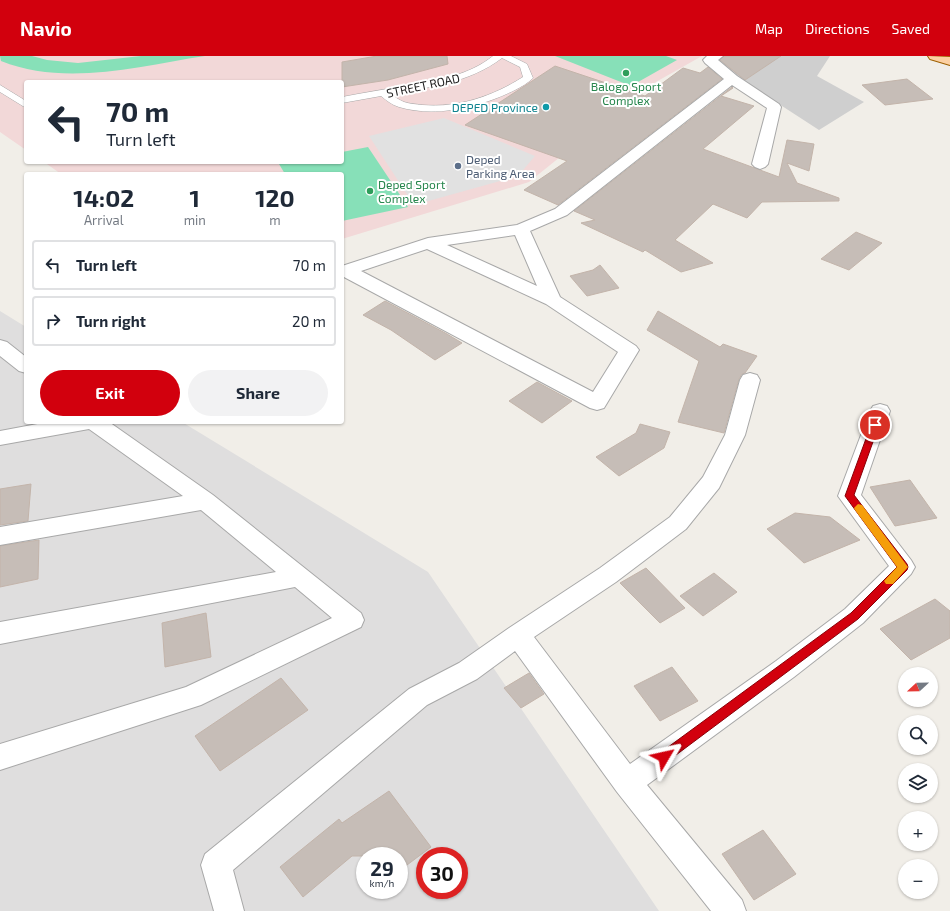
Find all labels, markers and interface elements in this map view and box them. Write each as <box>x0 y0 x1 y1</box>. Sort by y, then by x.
text: Navio <box>20 17 72 40</box>
text: Map <box>755 20 783 37</box>
text: Directions <box>805 20 870 37</box>
text: Saved <box>892 20 930 37</box>
marker: Balogo Sport Complex <box>621 68 631 78</box>
street label: STREET ROAD <box>385 70 461 100</box>
place label: Balogo Sport Complex <box>591 79 662 107</box>
text: 70 m <box>106 94 169 128</box>
icon: left <box>40 96 92 148</box>
place label: DEPED Province <box>452 100 538 114</box>
marker: DEPED Province <box>541 102 551 112</box>
text: Turn left <box>106 128 176 150</box>
place label: Deped Parking Area <box>466 152 535 180</box>
marker: Deped Parking Area <box>453 161 463 171</box>
place label: Deped Sport Complex <box>378 177 446 205</box>
text: 14:02 <box>73 183 134 212</box>
text: 1 <box>190 183 200 212</box>
text: 120 <box>255 183 295 212</box>
marker: Deped Sport Complex <box>365 186 375 196</box>
text: Arrival <box>84 212 124 228</box>
text: min <box>184 212 206 228</box>
text: m <box>269 212 281 228</box>
icon: left <box>42 254 64 276</box>
text: Turn left <box>76 256 137 274</box>
text: 70 m <box>293 256 326 274</box>
icon: right <box>42 310 64 332</box>
text: Turn right <box>76 312 146 330</box>
text: 20 m <box>292 312 326 330</box>
button: Exit <box>40 370 180 416</box>
button: Share <box>188 370 328 416</box>
pin <box>858 408 892 442</box>
icon: arrive <box>864 414 886 436</box>
north arrow <box>898 667 938 707</box>
map controls <box>898 667 938 899</box>
button: search <box>898 715 938 755</box>
position arrow <box>643 736 685 778</box>
button: layers <box>898 763 938 803</box>
button: + <box>898 811 938 851</box>
speed limit sign: 30 <box>416 847 468 899</box>
text: 29 <box>370 856 394 880</box>
button: − <box>898 859 938 899</box>
text: km/h <box>370 877 394 889</box>

